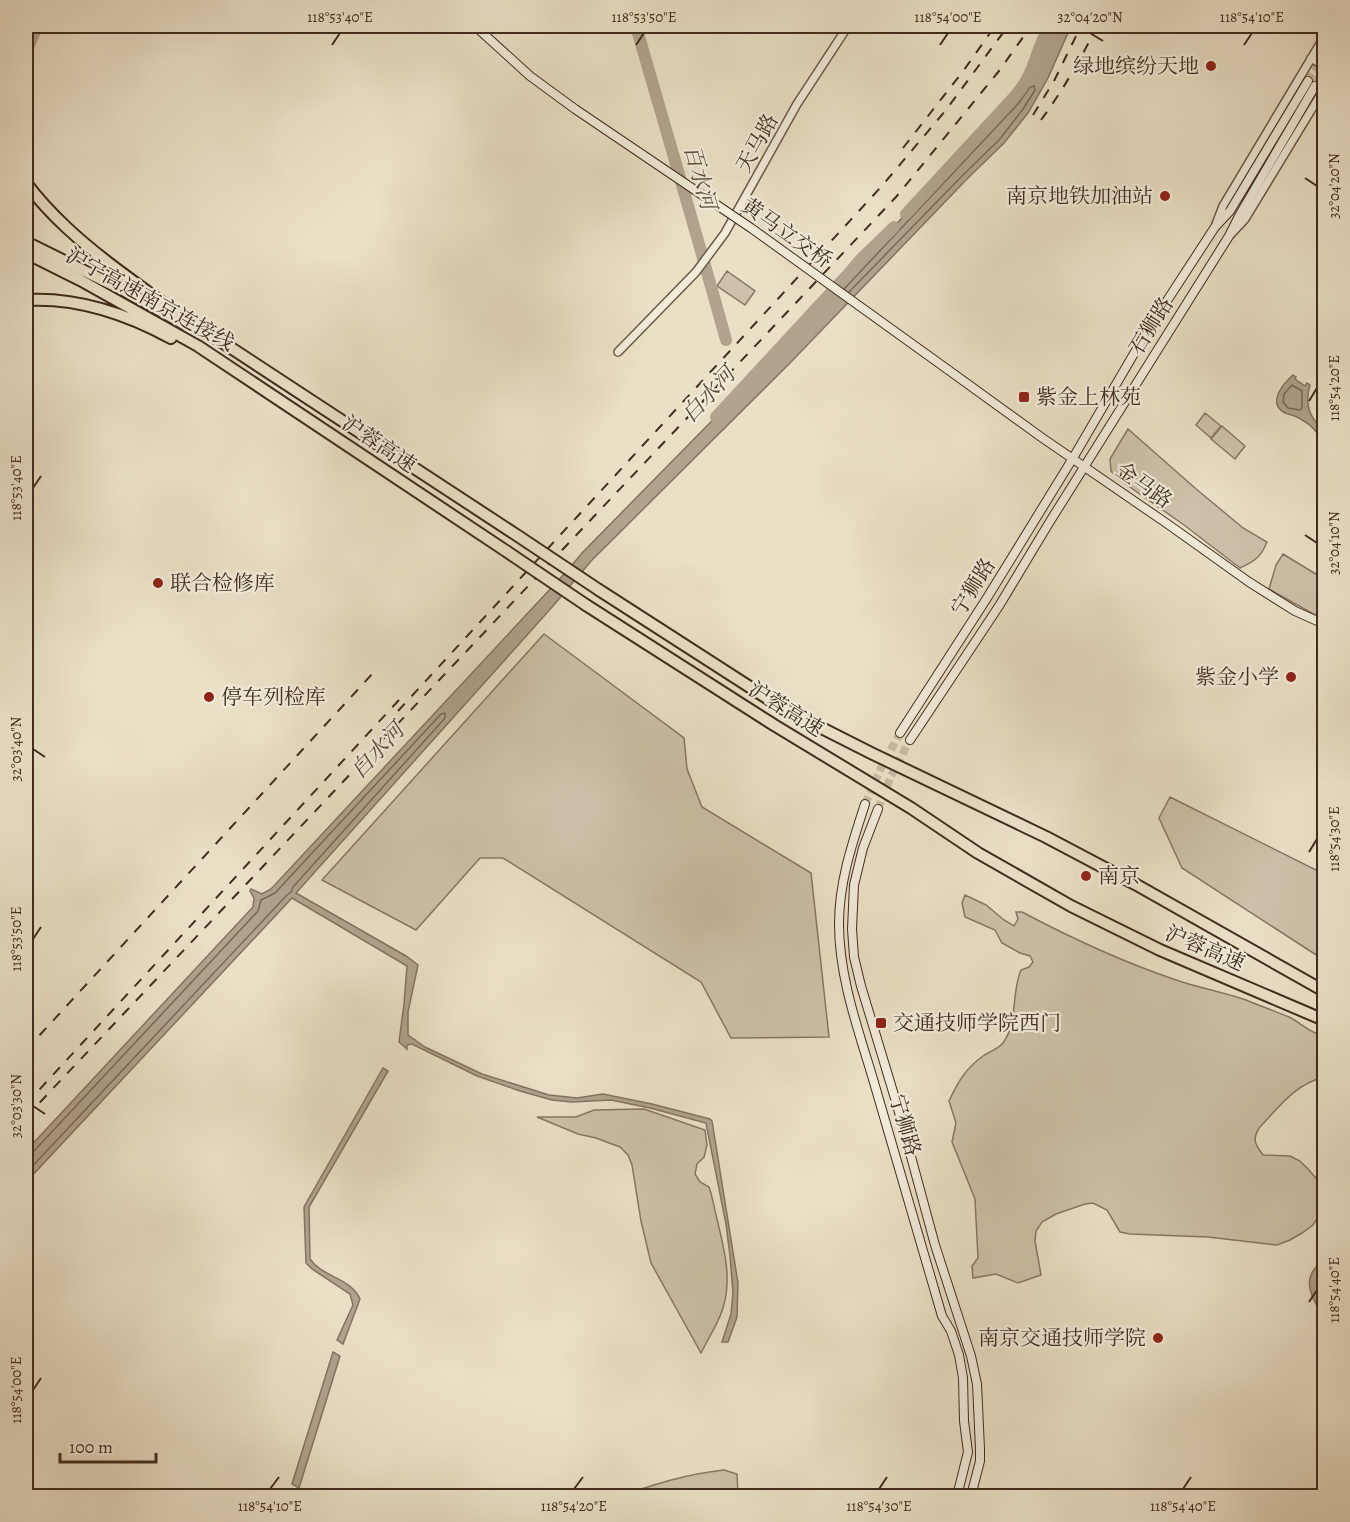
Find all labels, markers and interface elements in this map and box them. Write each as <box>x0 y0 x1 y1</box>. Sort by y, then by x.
text: 118°53'40"E <box>307 7 373 27</box>
text: 118°53'50"E <box>611 7 677 27</box>
text: 118°54'00"E <box>914 7 982 27</box>
text: 32°04'20"N <box>1057 7 1123 27</box>
text: 118°54'10"E <box>1220 7 1284 27</box>
place label: 绿地缤纷天地 <box>1073 52 1199 80</box>
marker: 绿地缤纷天地 <box>1204 59 1218 73</box>
street label: 天马路 <box>729 109 785 177</box>
water label: 百水河 <box>677 141 725 217</box>
text: 32°04'20"N <box>1324 153 1344 219</box>
place label: 南京地铁加油站 <box>1006 182 1153 210</box>
marker: 南京地铁加油站 <box>1158 189 1172 203</box>
street label: 黄马立交桥 <box>736 191 838 275</box>
street label: 沪宁高速南京连接线 <box>61 241 239 357</box>
street label: 石狮路 <box>1122 292 1180 360</box>
text: 118°54'20"E <box>1324 355 1344 421</box>
water label: 白水河 <box>675 357 745 429</box>
place label: 紫金上林苑 <box>1036 383 1141 411</box>
marker: 紫金上林苑 <box>1017 390 1031 404</box>
street label: 沪蓉高速 <box>336 409 422 479</box>
text: 118°53'40"E <box>6 455 26 521</box>
street label: 金马路 <box>1110 455 1178 515</box>
text: 32°04'10"N <box>1324 511 1344 575</box>
street label: 宁狮路 <box>944 553 1002 621</box>
place label: 联合检修库 <box>170 569 275 597</box>
marker: 联合检修库 <box>151 576 165 590</box>
place label: 紫金小学 <box>1195 663 1279 691</box>
marker: 紫金小学 <box>1284 670 1298 684</box>
street label: 沪蓉高速 <box>743 675 829 743</box>
place label: 停车列检库 <box>221 683 326 711</box>
marker: 停车列检库 <box>202 690 216 704</box>
water label: 白水河 <box>344 713 414 785</box>
text: 32°03'40"N <box>6 716 26 781</box>
text: 118°54'30"E <box>1324 806 1344 872</box>
place label: 南京 <box>1098 862 1140 890</box>
marker: 南京 <box>1079 869 1093 883</box>
text: 118°53'50"E <box>6 906 26 972</box>
street label: 沪蓉高速 <box>1161 919 1249 977</box>
place label: 交通技师学院西门 <box>893 1009 1061 1037</box>
marker: 交通技师学院西门 <box>874 1016 888 1030</box>
text: 32°03'30"N <box>6 1074 26 1138</box>
street label: 宁狮路 <box>883 1091 927 1159</box>
text: 118°54'40"E <box>1324 1257 1344 1323</box>
place label: 南京交通技师学院 <box>978 1324 1146 1352</box>
marker: 南京交通技师学院 <box>1151 1331 1165 1345</box>
text: 118°54'00"E <box>6 1356 26 1424</box>
scale bar <box>60 1426 156 1464</box>
text: 100 m <box>69 1435 113 1459</box>
text: 118°54'10"E <box>238 1496 302 1516</box>
text: 118°54'20"E <box>541 1496 607 1516</box>
text: 118°54'30"E <box>846 1496 912 1516</box>
text: 118°54'40"E <box>1150 1496 1216 1516</box>

